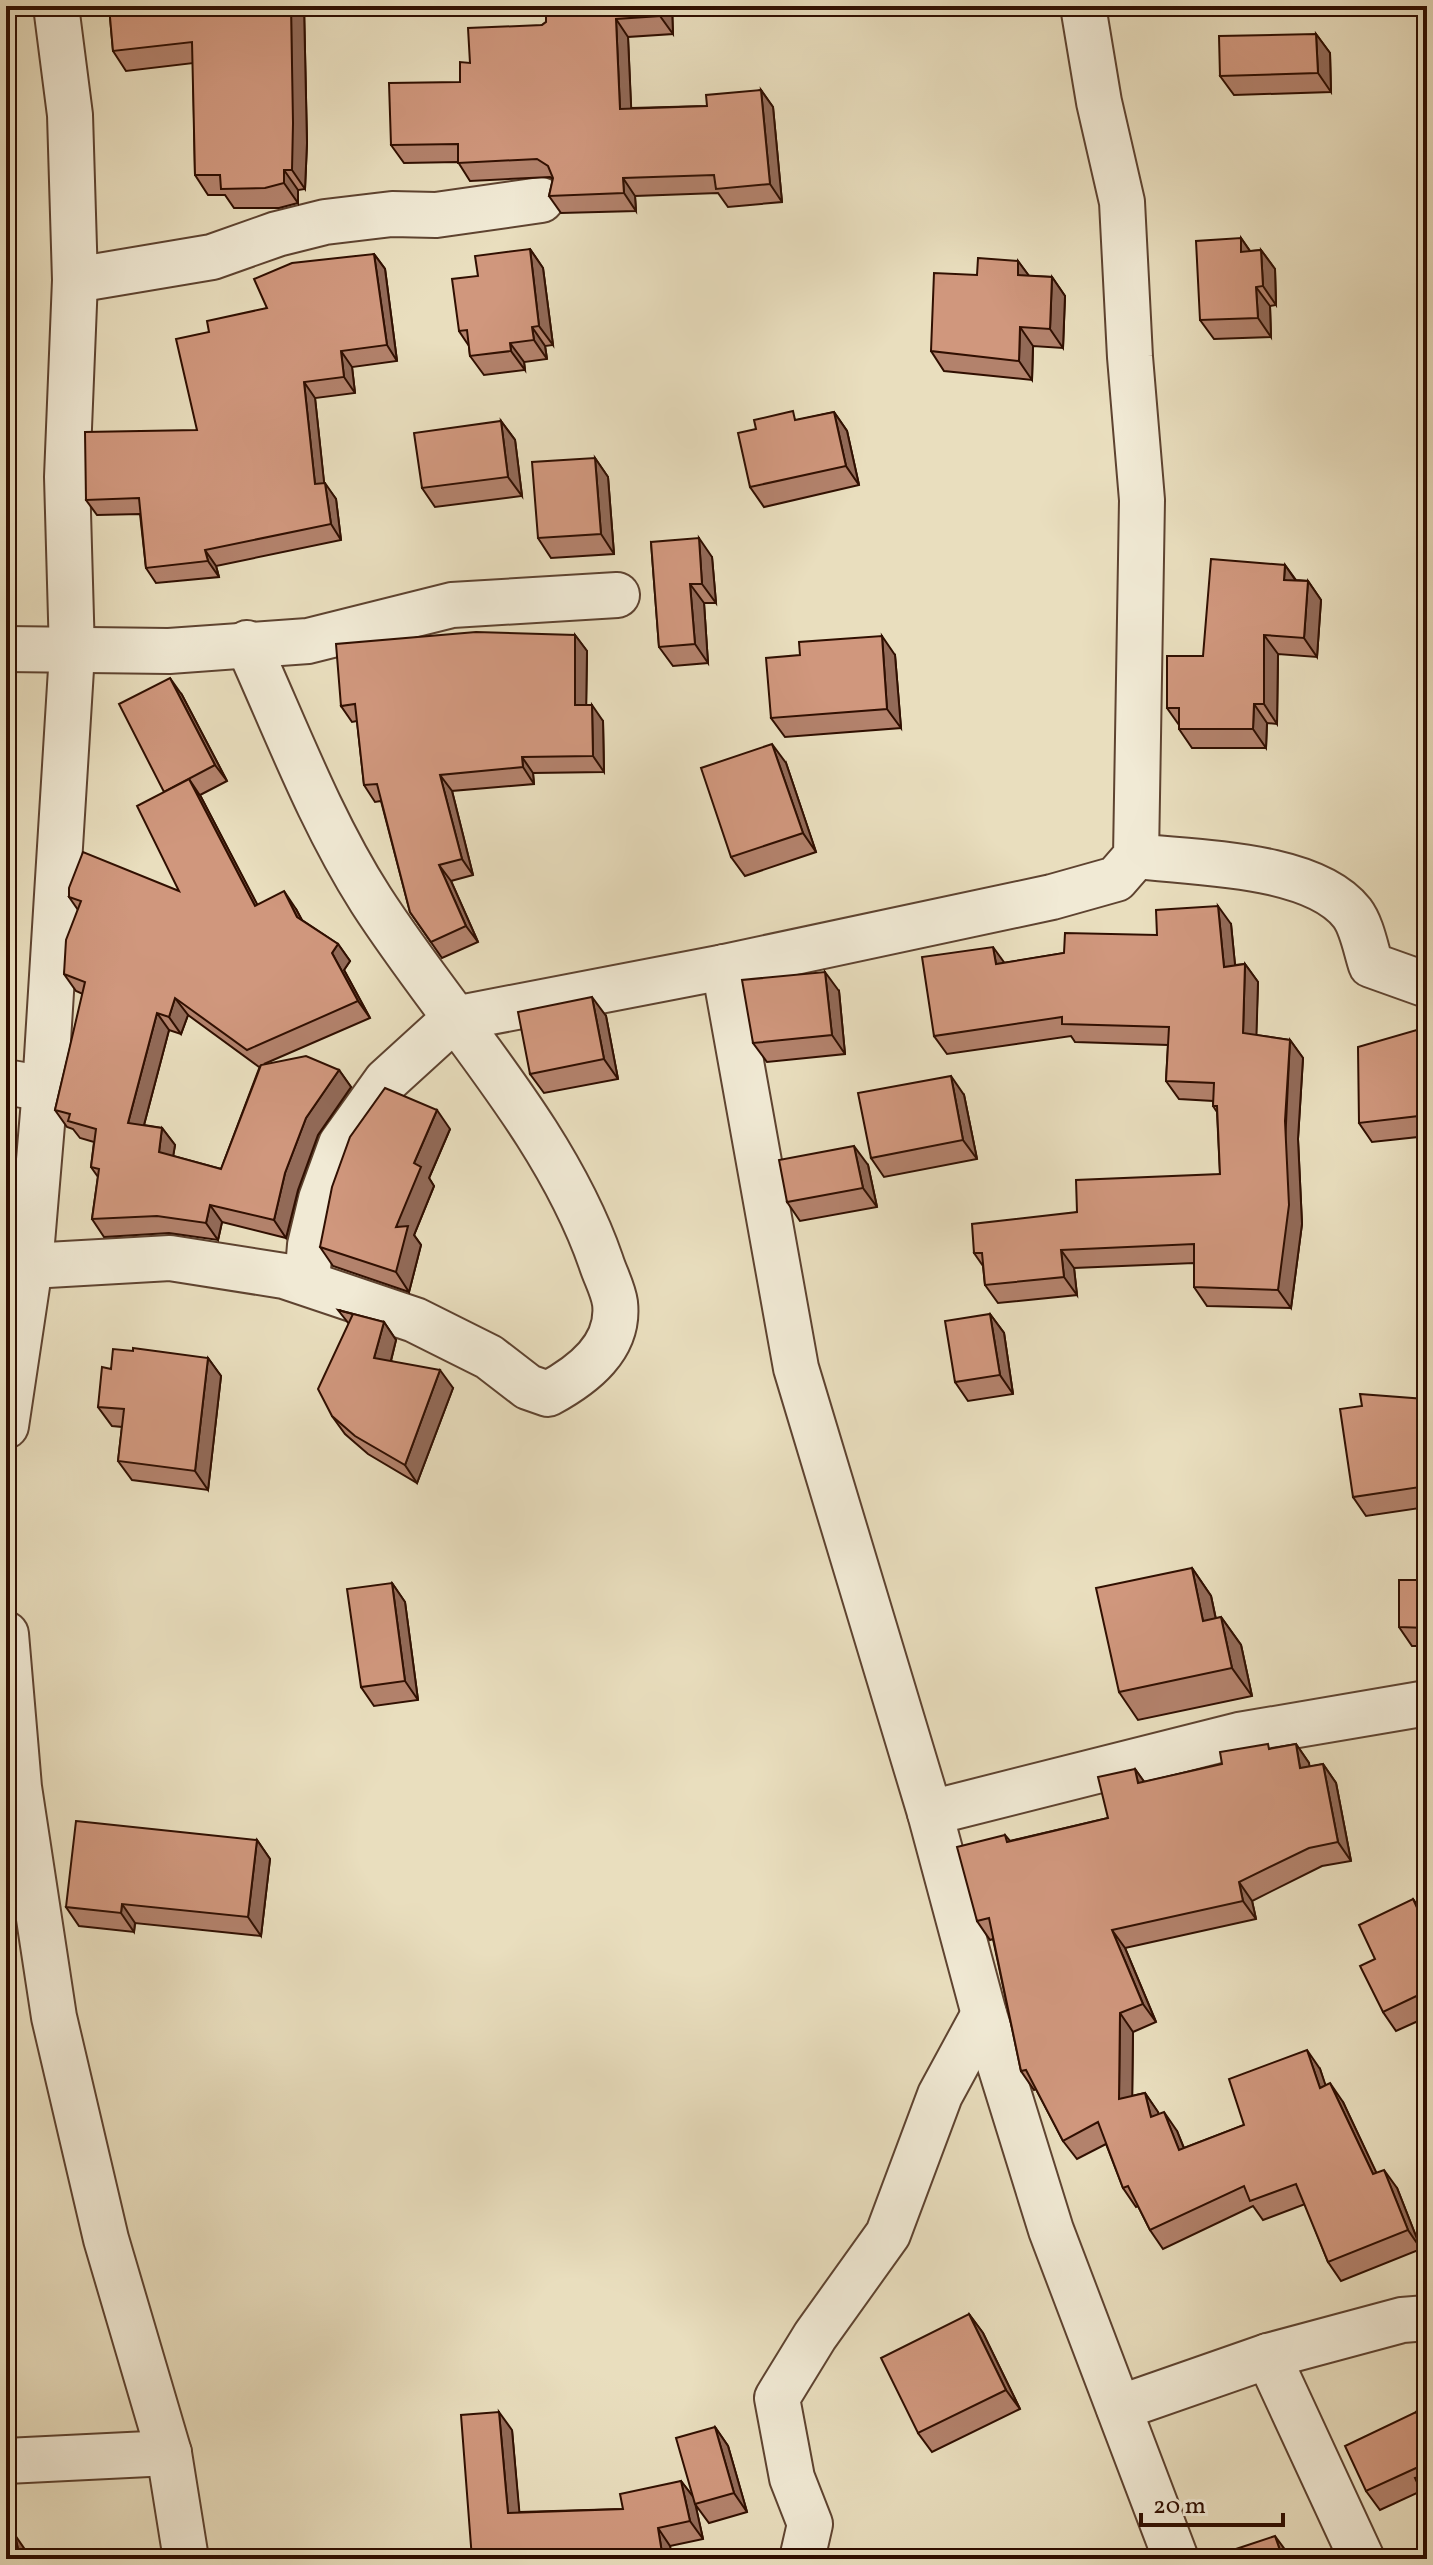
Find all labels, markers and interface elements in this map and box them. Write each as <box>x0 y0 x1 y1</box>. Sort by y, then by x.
scale bar <box>1141 2477 1283 2527</box>
text: 20 m <box>1153 2490 1206 2524</box>

